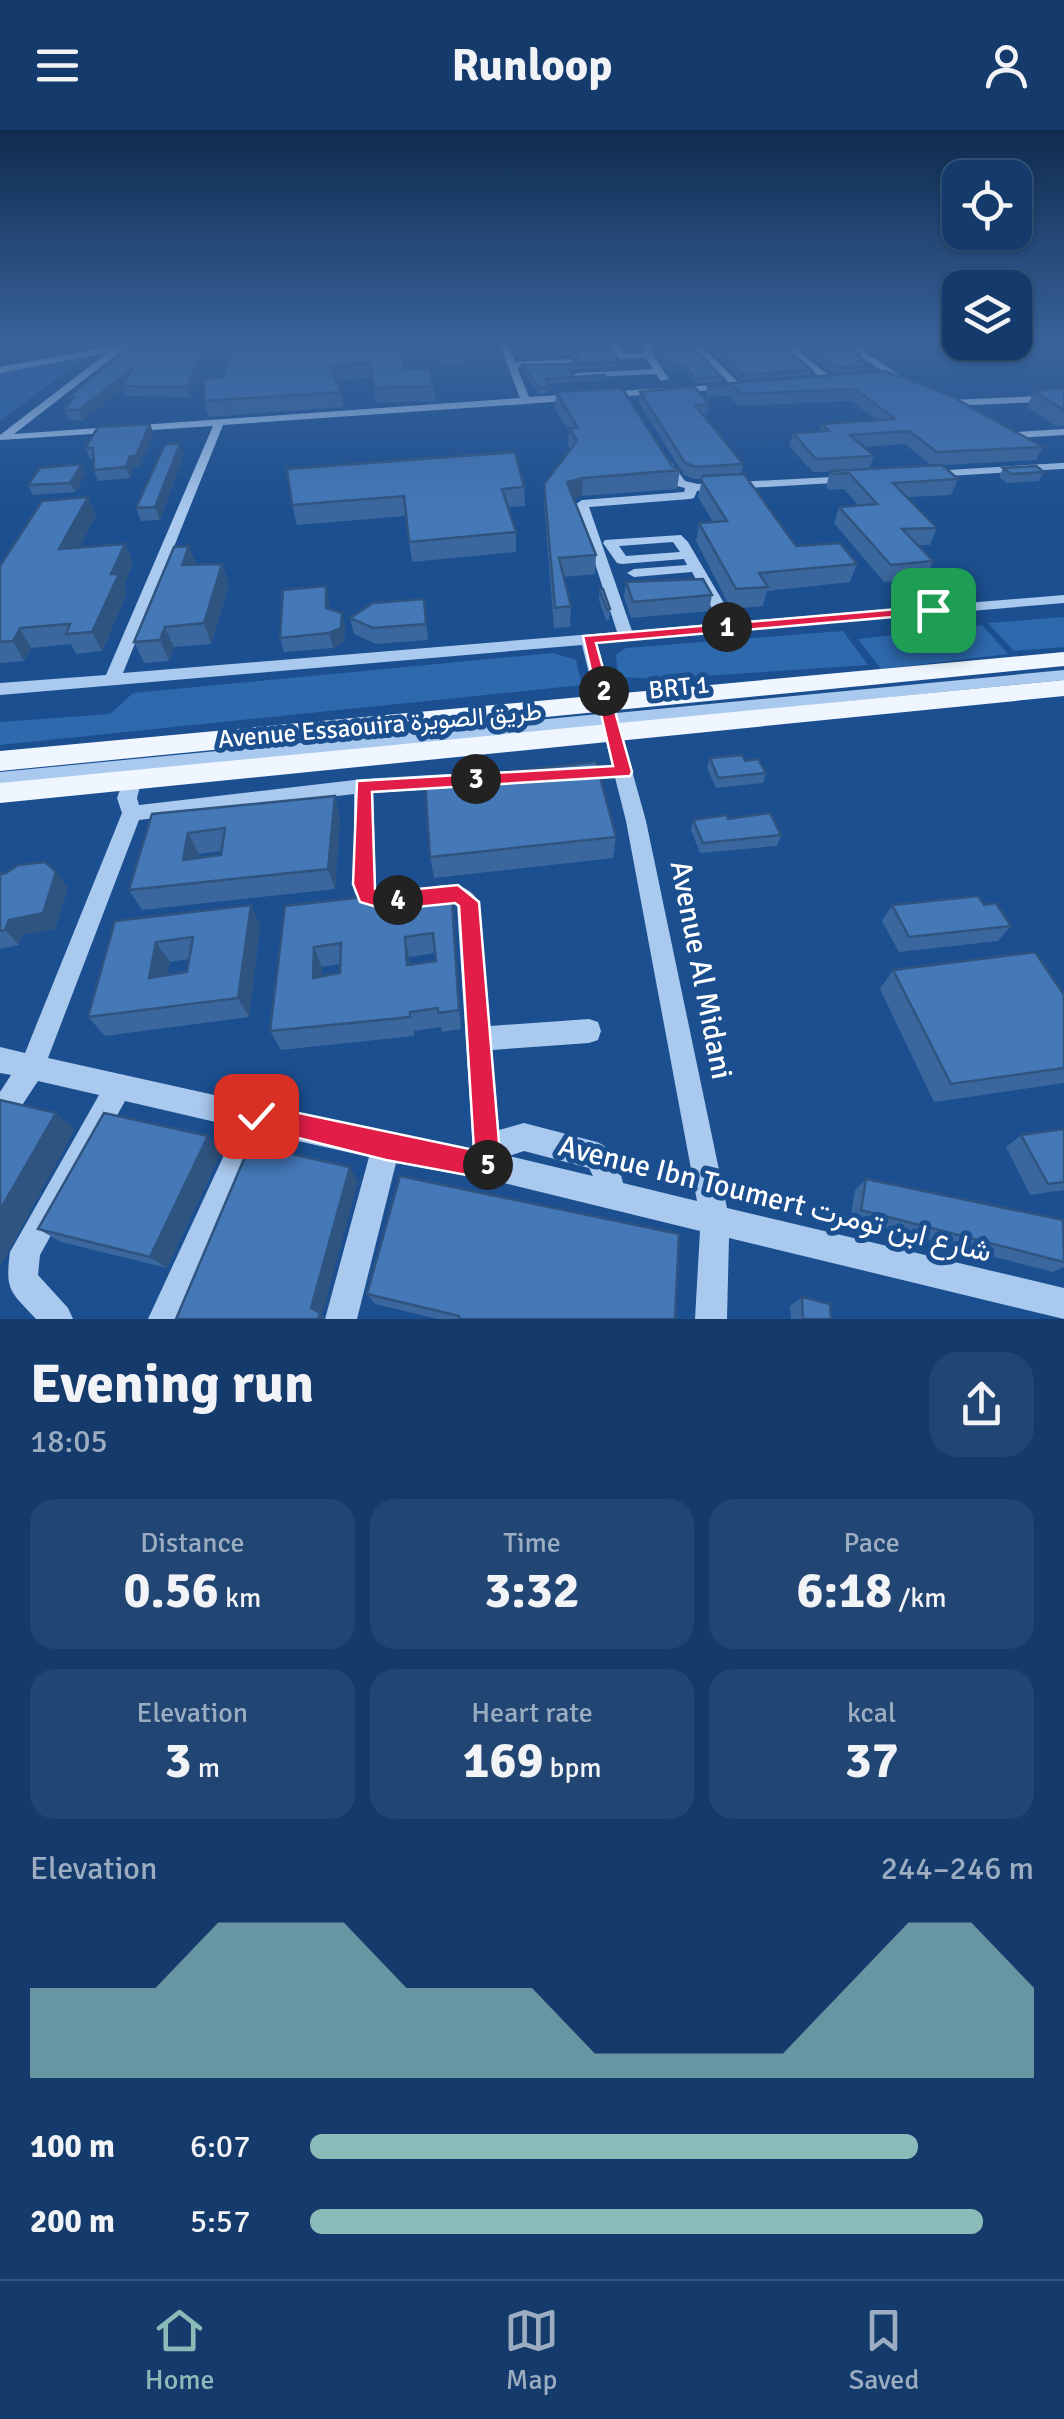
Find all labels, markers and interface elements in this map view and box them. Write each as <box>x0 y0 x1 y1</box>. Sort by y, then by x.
icon: menu <box>30 38 85 93</box>
text: Runloop <box>452 38 613 93</box>
icon: person <box>979 38 1034 93</box>
map controls <box>942 160 1032 360</box>
button: locate <box>942 160 1032 250</box>
button: layers <box>942 270 1032 360</box>
pin <box>891 568 976 653</box>
icon: arrive <box>906 583 961 638</box>
pin: 1 <box>702 602 752 652</box>
text: 1 <box>719 610 735 644</box>
pin: 2 <box>579 666 629 716</box>
street label: BRT 1 <box>647 668 711 706</box>
text: 2 <box>596 674 612 708</box>
street label: Avenue Essaouira طريق الصويرة <box>217 695 543 755</box>
pin: 3 <box>451 754 501 804</box>
text: 3 <box>468 762 484 796</box>
street label: Avenue Al Midani <box>662 858 740 1082</box>
pin: 4 <box>373 875 423 925</box>
text: 4 <box>390 883 406 917</box>
pin <box>214 1074 299 1159</box>
icon: check <box>229 1089 284 1144</box>
street label: Avenue Ibn Toumert شارع ابن تومرت <box>554 1127 995 1272</box>
pin: 5 <box>463 1140 513 1190</box>
text: 5 <box>480 1148 496 1182</box>
text: Evening run <box>30 1350 314 1418</box>
button: share <box>929 1352 1034 1457</box>
text: 18:05 <box>30 1422 108 1461</box>
text: Distance <box>140 1526 244 1560</box>
text: Time <box>503 1526 561 1560</box>
text: Pace <box>843 1526 900 1560</box>
text: 0.56 <box>123 1560 219 1622</box>
text: 3:32 <box>484 1560 580 1622</box>
text: 6:18 <box>797 1560 892 1622</box>
text: km <box>219 1581 261 1615</box>
text: /km <box>892 1581 947 1615</box>
text: Elevation <box>137 1696 248 1730</box>
text: Heart rate <box>471 1696 593 1730</box>
text: kcal <box>847 1696 896 1730</box>
text: 3 <box>165 1730 192 1792</box>
text: 169 <box>462 1730 543 1792</box>
text: 37 <box>845 1730 899 1792</box>
text: m <box>192 1751 220 1785</box>
text: bpm <box>543 1751 602 1785</box>
text: Elevation <box>30 1849 157 1888</box>
text: 244–246 m <box>881 1849 1034 1888</box>
text: 100 m <box>30 2127 115 2166</box>
text: 6:07 <box>190 2127 250 2166</box>
text: 200 m <box>30 2202 115 2241</box>
text: 5:57 <box>190 2202 250 2241</box>
tab: Home <box>145 2303 215 2397</box>
tab: Map <box>504 2303 559 2397</box>
tab: Saved <box>849 2303 919 2397</box>

